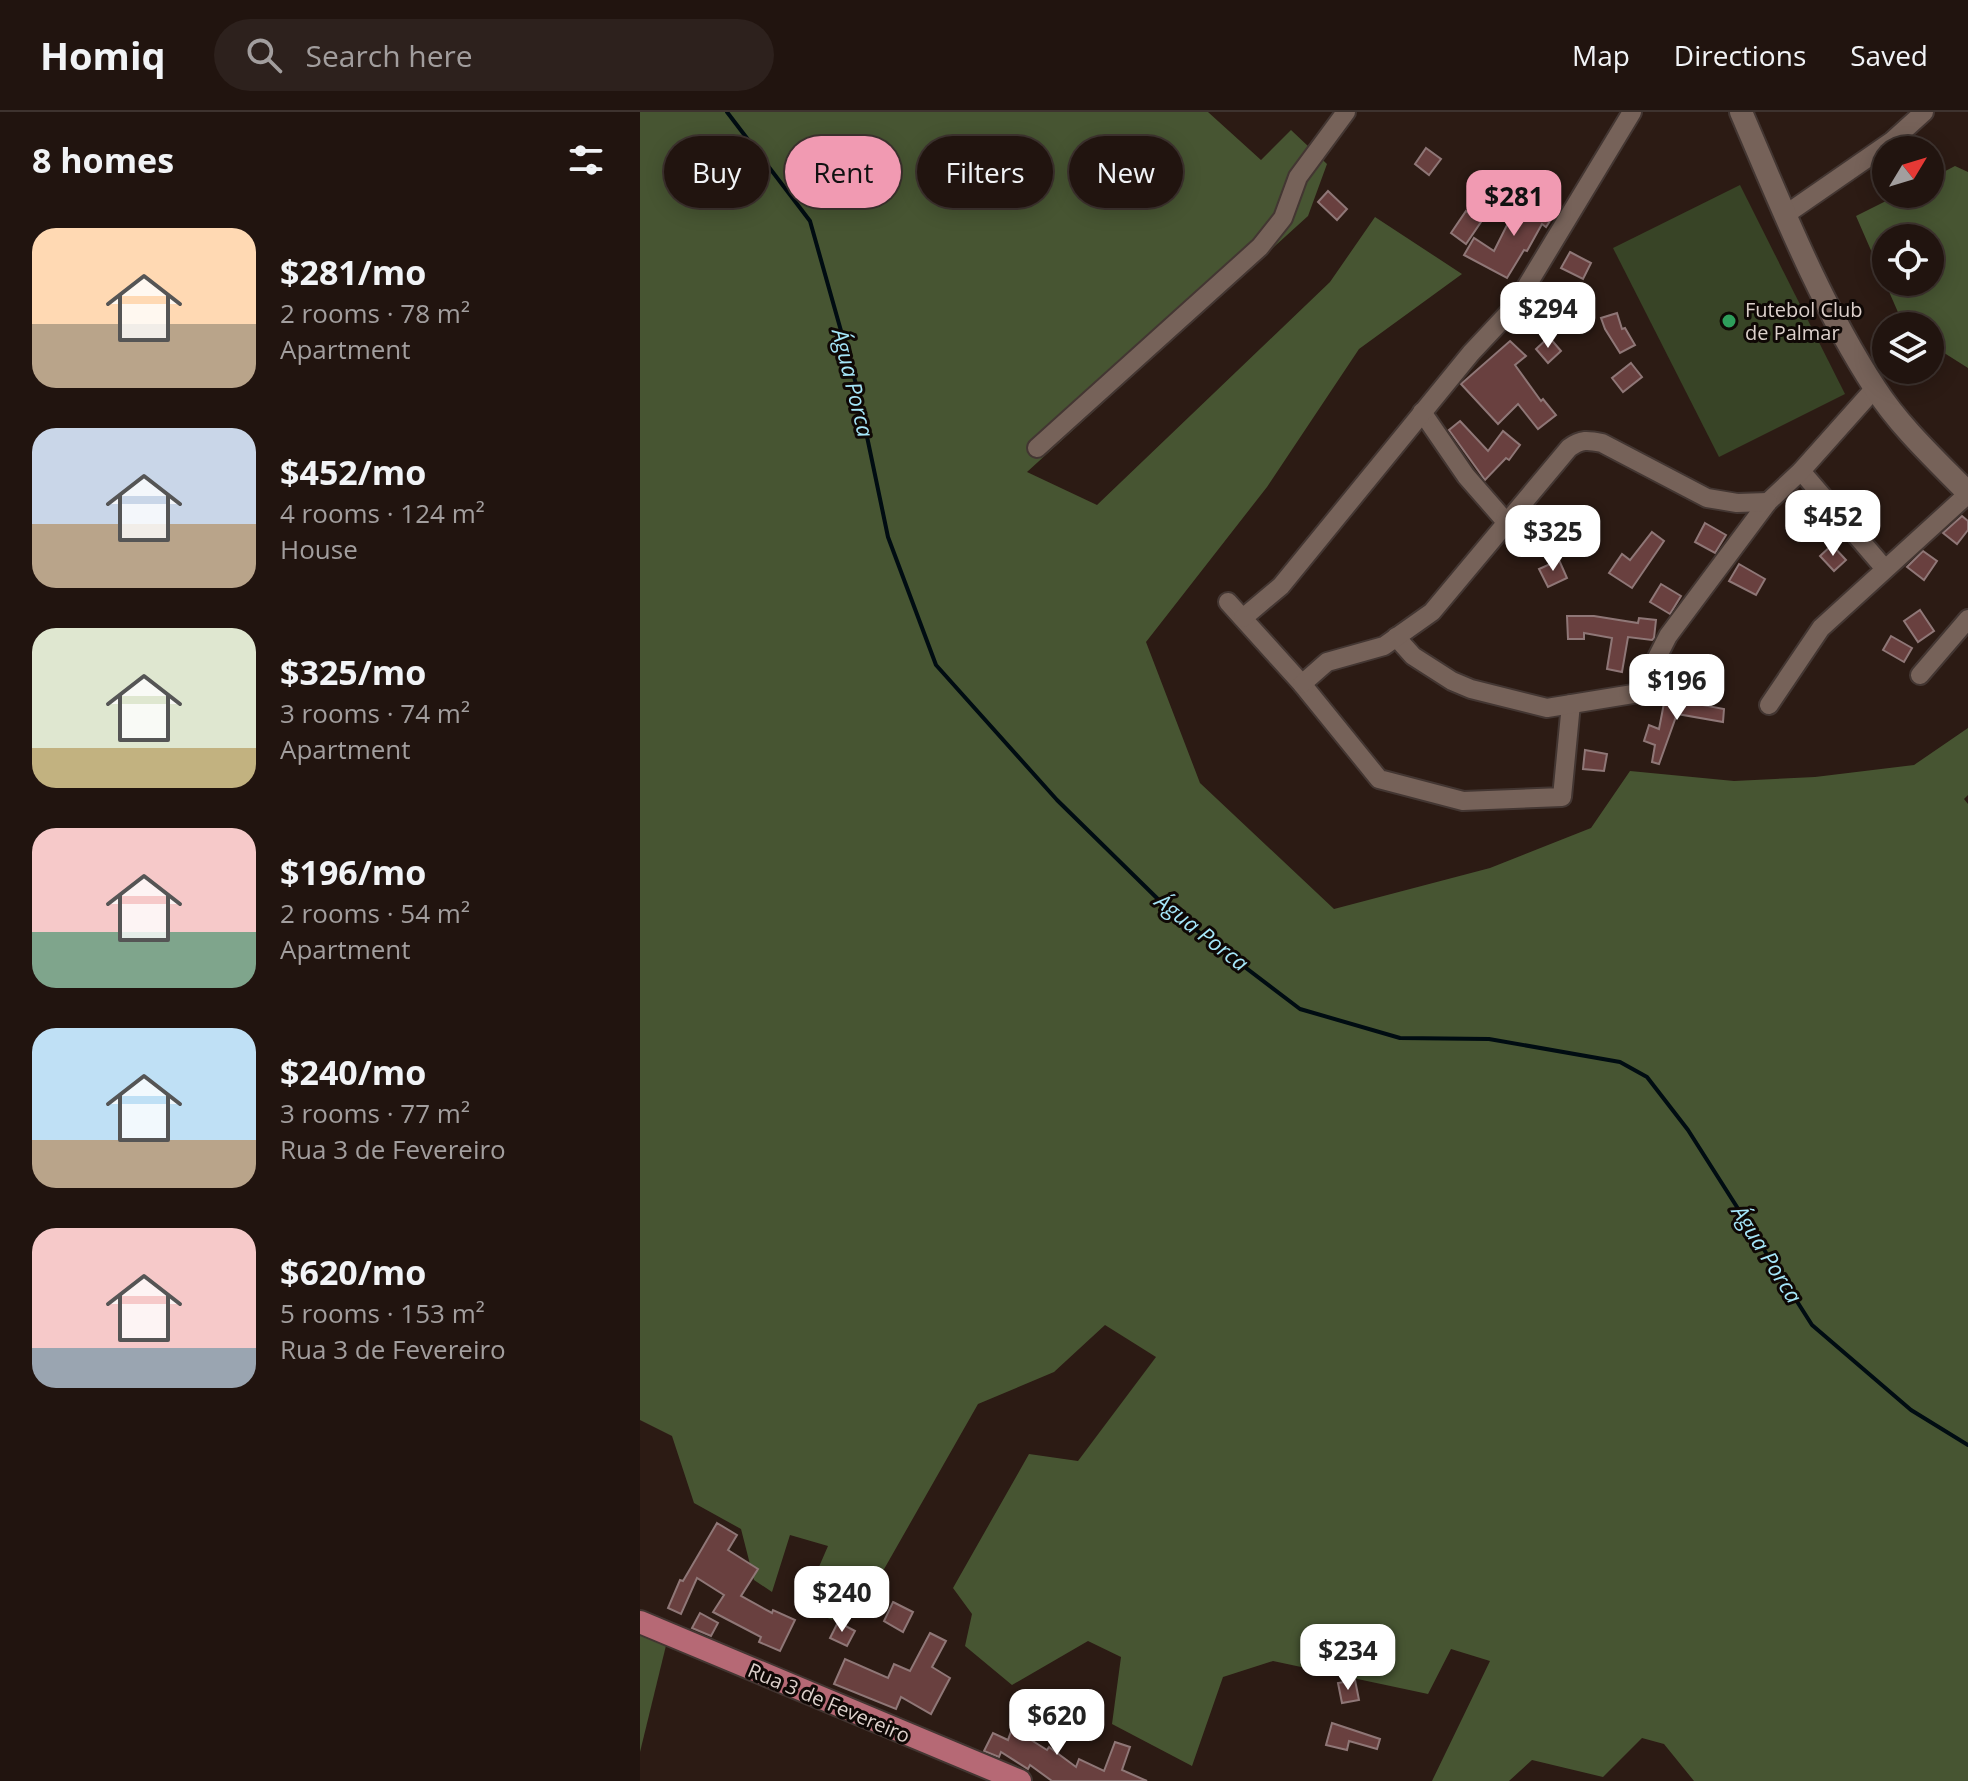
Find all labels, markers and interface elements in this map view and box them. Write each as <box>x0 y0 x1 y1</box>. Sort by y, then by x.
search box <box>214 19 774 91</box>
text: Homiq <box>40 29 166 81</box>
icon: search <box>242 33 286 77</box>
text: Search here <box>306 35 473 76</box>
text: Map <box>1572 36 1630 74</box>
text: Directions <box>1674 36 1806 74</box>
text: Saved <box>1850 36 1928 74</box>
chip: Buy <box>664 136 769 208</box>
chip: Rent <box>785 136 901 208</box>
chip: Filters <box>917 136 1053 208</box>
chip: New <box>1069 136 1183 208</box>
north arrow <box>1872 136 1944 208</box>
map controls <box>1872 136 1944 384</box>
text: 8 homes <box>32 137 174 183</box>
icon: filters <box>564 138 608 182</box>
pin: $281 <box>1467 170 1561 238</box>
text: $281 <box>1484 178 1544 214</box>
button: locate <box>1872 224 1944 296</box>
text: $281/mo <box>280 249 426 295</box>
icon: home <box>96 260 192 356</box>
pin: $294 <box>1501 282 1595 350</box>
text: $294 <box>1518 290 1578 326</box>
text: 2 rooms · 78 m² <box>280 295 470 331</box>
place label: Futebol Club de Palmar <box>1745 296 1863 346</box>
marker: Futebol Club de Palmar <box>1720 312 1738 330</box>
button: layers <box>1872 312 1944 384</box>
water label: Água Porca <box>826 324 882 440</box>
text: Apartment <box>280 331 411 367</box>
text: $452/mo <box>280 449 426 495</box>
icon: home <box>96 460 192 556</box>
pin: $452 <box>1786 490 1880 558</box>
text: 4 rooms · 124 m² <box>280 495 485 531</box>
text: $452 <box>1803 498 1863 534</box>
pin: $325 <box>1506 505 1600 573</box>
text: $325 <box>1523 513 1583 549</box>
text: House <box>280 531 358 567</box>
text: $325/mo <box>280 649 426 695</box>
pin: $196 <box>1630 654 1724 722</box>
icon: home <box>96 660 192 756</box>
text: $196 <box>1647 662 1707 698</box>
text: 3 rooms · 74 m² <box>280 695 470 731</box>
text: Apartment <box>280 731 411 767</box>
text: $196/mo <box>280 849 426 895</box>
icon: home <box>96 860 192 956</box>
water label: Água Porca <box>1148 884 1255 977</box>
text: 2 rooms · 54 m² <box>280 895 470 931</box>
text: Apartment <box>280 931 411 967</box>
text: $240/mo <box>280 1049 426 1095</box>
icon: home <box>96 1060 192 1156</box>
text: 3 rooms · 77 m² <box>280 1095 470 1131</box>
text: Rua 3 de Fevereiro <box>280 1131 506 1167</box>
water label: Água Porca <box>1725 1197 1810 1308</box>
text: $620/mo <box>280 1249 426 1295</box>
icon: home <box>96 1260 192 1356</box>
text: 5 rooms · 153 m² <box>280 1295 485 1331</box>
text: Rua 3 de Fevereiro <box>280 1331 506 1367</box>
pin: $240 <box>795 1566 889 1634</box>
text: $240 <box>812 1574 872 1610</box>
pin: $234 <box>1301 1624 1395 1692</box>
text: $234 <box>1318 1632 1378 1668</box>
street label: Rua 3 de Fevereiro <box>744 1656 914 1749</box>
pin: $620 <box>1010 1689 1104 1757</box>
text: $620 <box>1027 1697 1087 1733</box>

